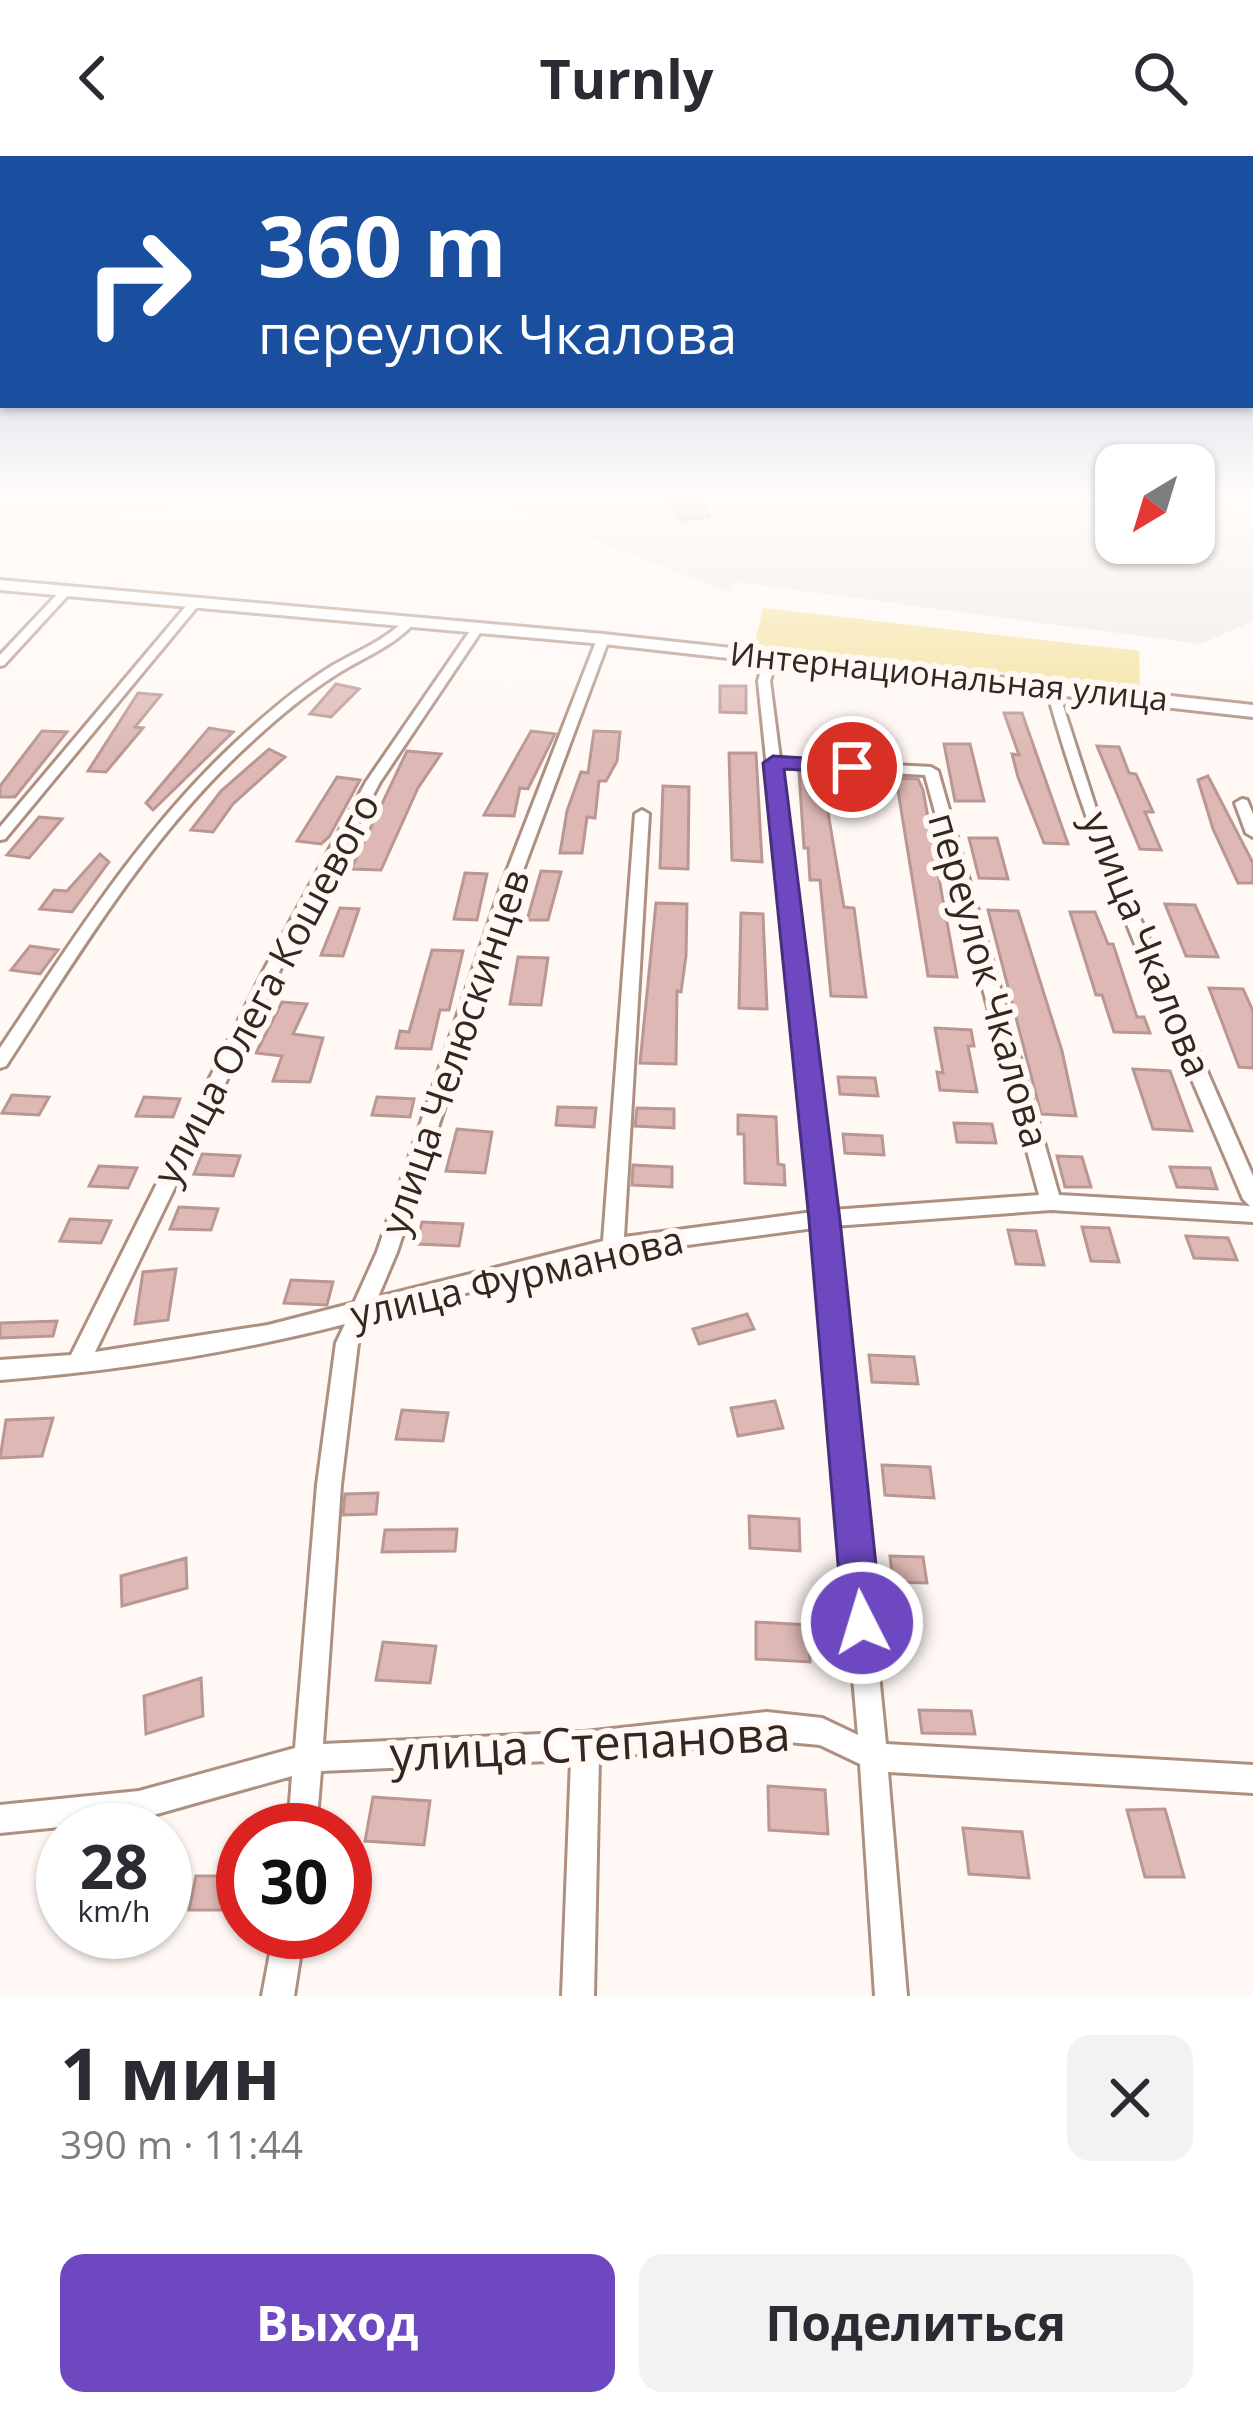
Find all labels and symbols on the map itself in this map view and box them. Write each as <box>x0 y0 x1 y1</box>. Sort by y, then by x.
north arrow <box>1095 444 1215 564</box>
street label: Интернациональная улица <box>728 630 1170 721</box>
pin <box>801 716 903 818</box>
street label: улица Олега Кошевого <box>139 783 390 1193</box>
street label: улица Чкалова <box>1071 803 1226 1084</box>
street label: переулок Чкалова <box>917 806 1064 1153</box>
street label: улица Челюскинцев <box>366 862 541 1241</box>
street label: улица Фурманова <box>345 1211 688 1340</box>
position arrow <box>799 1560 925 1686</box>
street label: улица Степанова <box>388 1700 792 1785</box>
speed limit sign: 30 <box>216 1803 372 1959</box>

